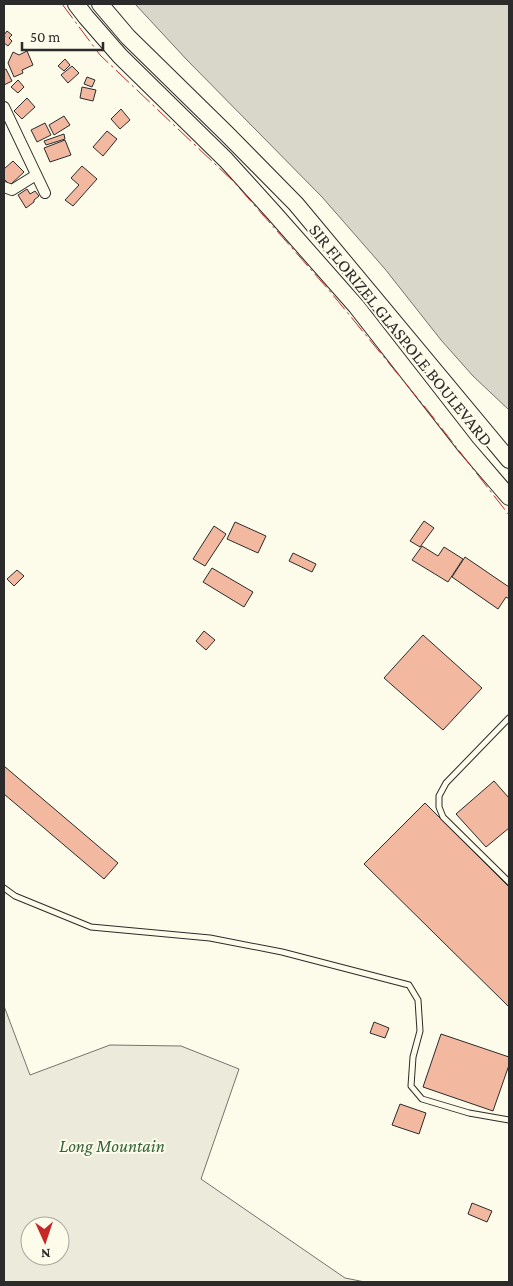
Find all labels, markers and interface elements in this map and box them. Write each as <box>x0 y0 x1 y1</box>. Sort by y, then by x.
scale bar <box>22 20 104 52</box>
text: 50 m <box>30 29 60 45</box>
street label: SIR FLORIZEL GLASPOLE BOULEVARD <box>305 220 497 450</box>
park label: Long Mountain <box>59 1136 165 1156</box>
north arrow <box>20 1216 70 1266</box>
text: N <box>40 1246 51 1262</box>

